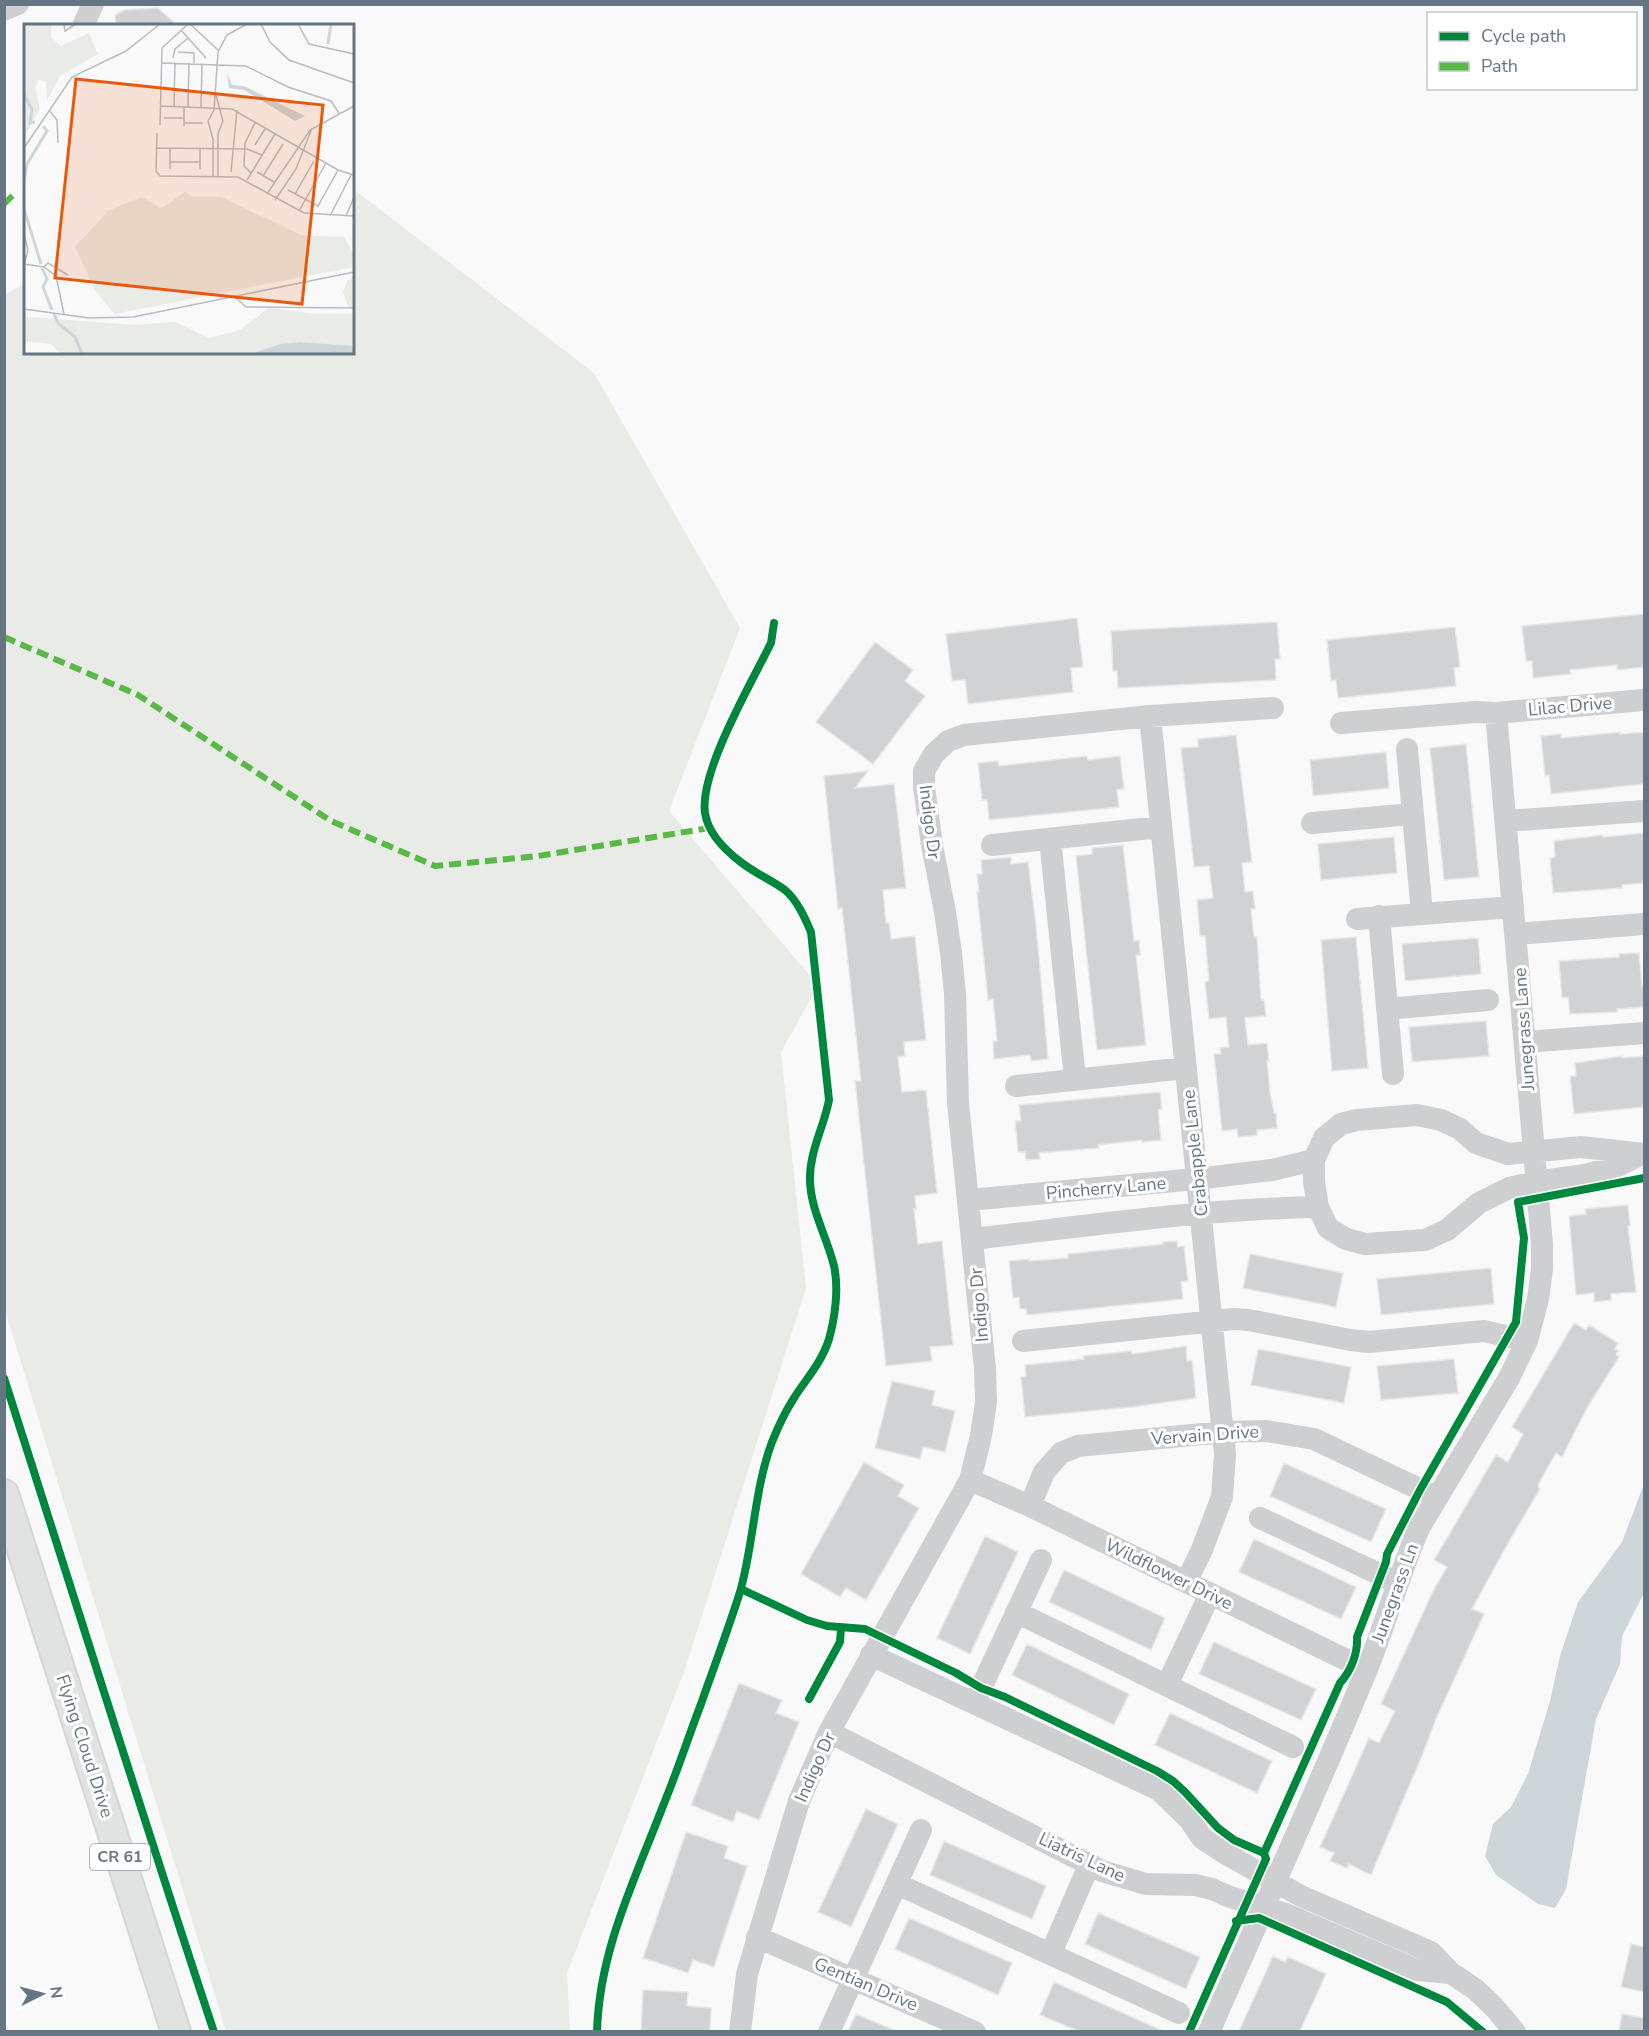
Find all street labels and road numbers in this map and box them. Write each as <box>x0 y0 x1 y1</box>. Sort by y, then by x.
street label: Lilac Drive <box>1527 690 1613 722</box>
street label: Indigo Dr <box>914 784 947 861</box>
street label: Junegrass Lane <box>1508 967 1540 1092</box>
street label: Crabapple Lane <box>1176 1088 1214 1218</box>
street label: Pincherry Lane <box>1045 1171 1167 1205</box>
street label: Indigo Dr <box>964 1266 994 1343</box>
street label: Vervain Drive <box>1149 1419 1260 1451</box>
street label: Wildflower Drive <box>1101 1533 1237 1615</box>
street label: Junegrass Ln <box>1366 1540 1424 1647</box>
street label: Flying Cloud Drive <box>51 1671 119 1821</box>
street label: Indigo Dr <box>789 1728 841 1806</box>
street label: Liatris Lane <box>1035 1827 1129 1887</box>
road number: CR 61 <box>90 1844 150 1870</box>
street label: Gentian Drive <box>810 1951 922 2017</box>

